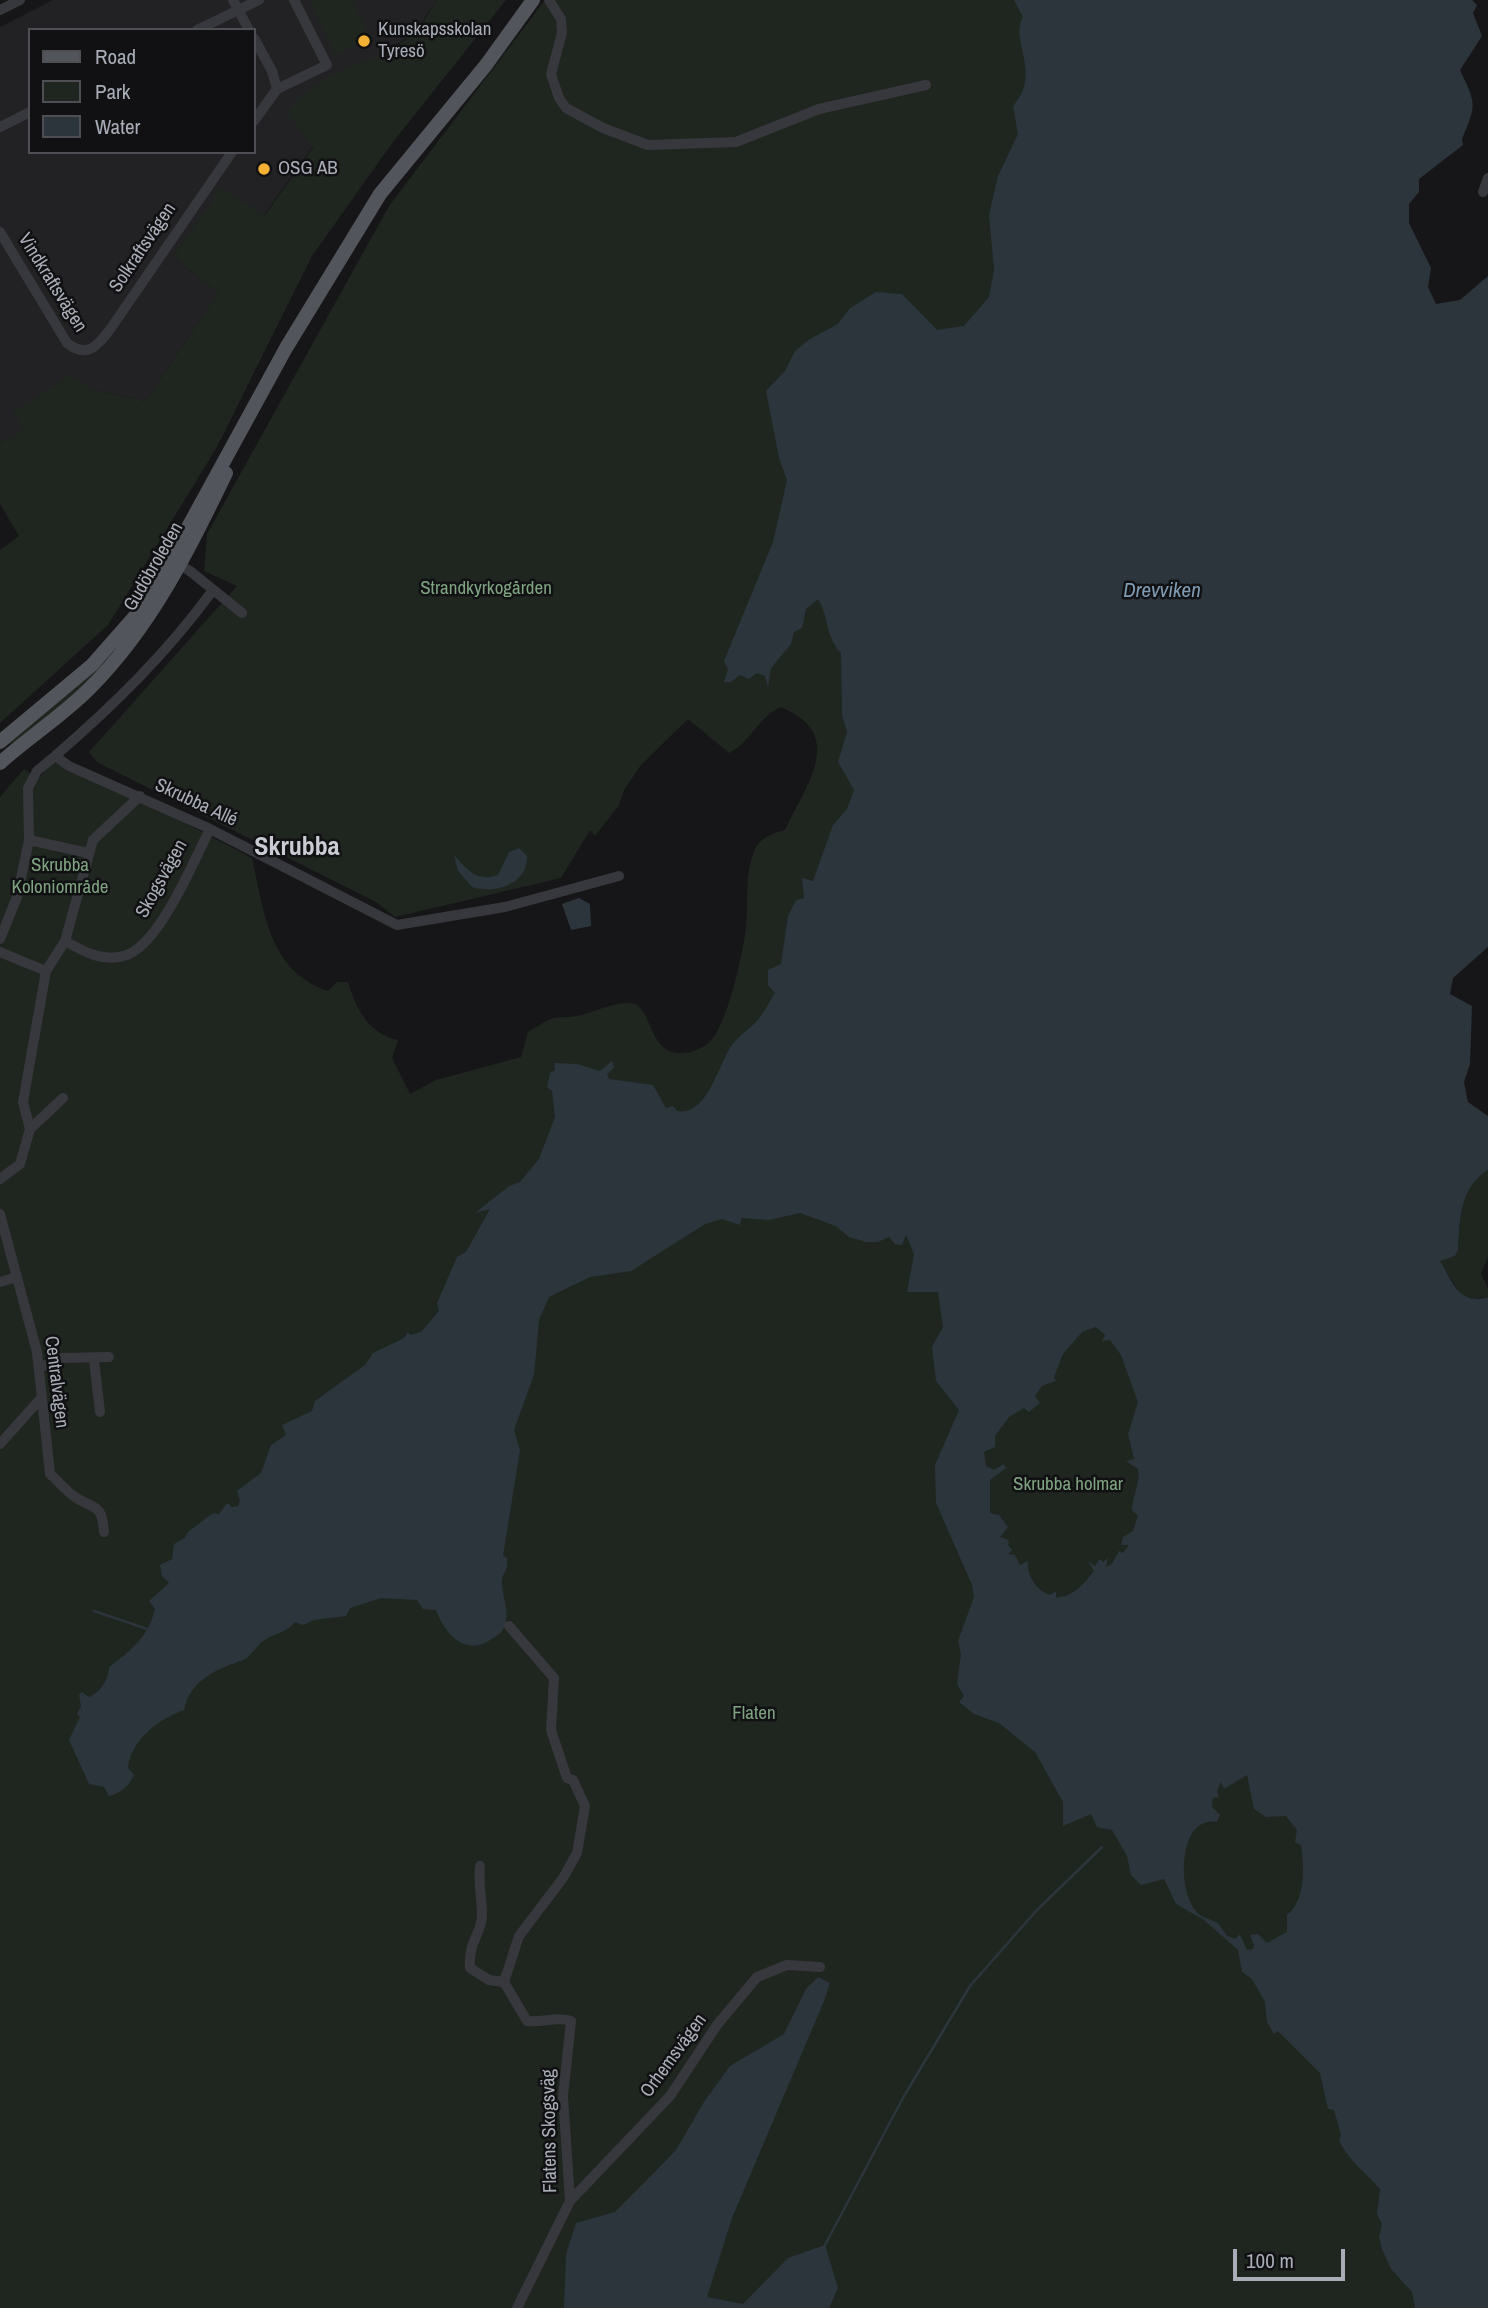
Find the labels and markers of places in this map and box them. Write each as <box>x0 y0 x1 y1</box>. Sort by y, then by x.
place label: Kunskapsskolan Tyresö <box>378 19 491 63</box>
marker: Kunskapsskolan Tyresö <box>356 33 372 49</box>
place label: OSG AB <box>278 158 338 180</box>
marker: OSG AB <box>256 161 272 177</box>

